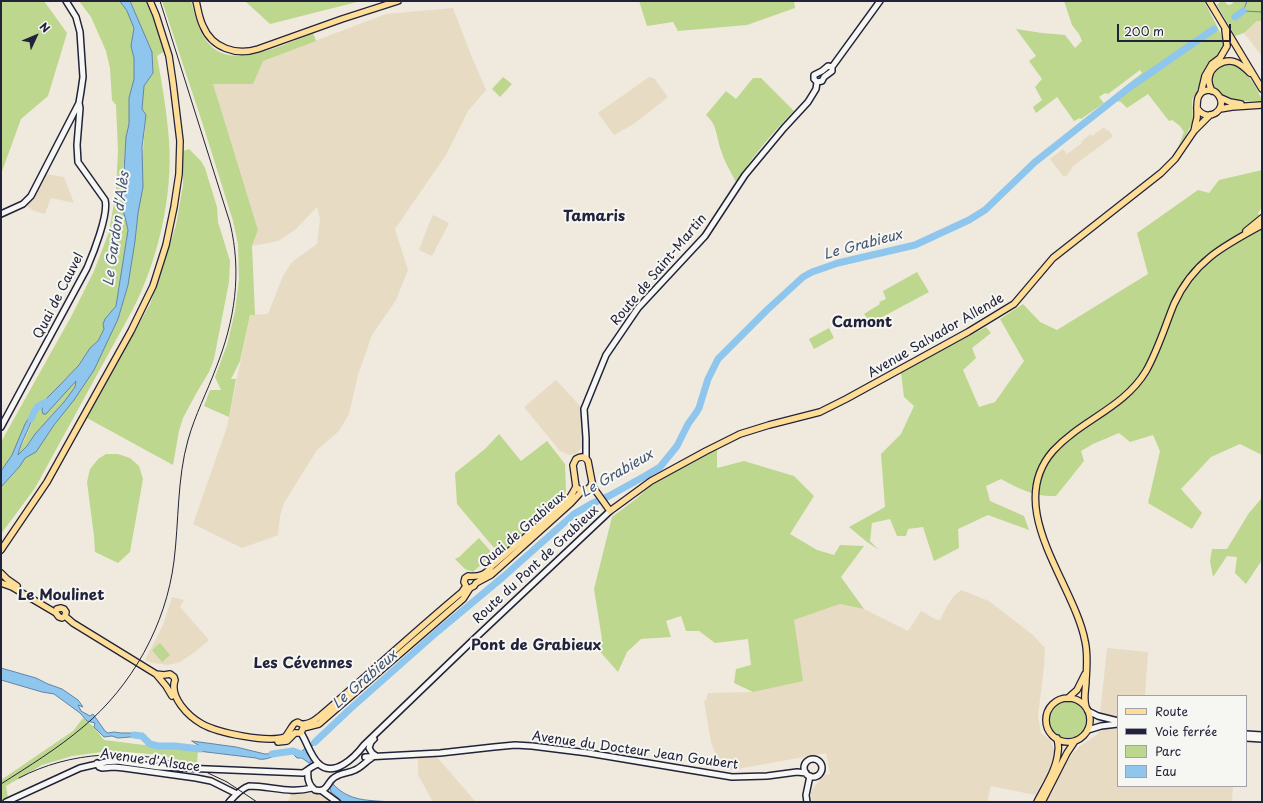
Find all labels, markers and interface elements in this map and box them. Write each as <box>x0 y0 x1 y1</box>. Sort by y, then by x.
north arrow <box>16 16 56 56</box>
scale bar <box>1119 16 1233 42</box>
text: N <box>36 18 54 36</box>
text: 200 m <box>1124 22 1164 40</box>
water label: Le Gardon d'Alès <box>101 171 133 287</box>
district label: Tamaris <box>563 208 625 226</box>
street label: Route de Saint-Martin <box>608 211 710 329</box>
water label: Le Grabieux <box>822 226 904 264</box>
street label: Quai de Cauvel <box>31 250 87 342</box>
street label: Avenue Salvador Allende <box>865 291 1007 381</box>
district label: Camont <box>832 314 892 332</box>
water label: Le Grabieux <box>578 447 656 501</box>
street label: Quai de Grabieux <box>477 488 569 572</box>
street label: Route du Pont de Grabieux <box>470 503 602 627</box>
district label: Le Moulinet <box>18 587 104 605</box>
district label: Pont de Grabieux <box>471 637 601 655</box>
water label: Le Grabieux <box>329 647 401 713</box>
district label: Les Cévennes <box>254 655 352 673</box>
legend <box>1117 695 1247 787</box>
text: Route <box>1155 702 1188 720</box>
text: Voie ferrée <box>1155 722 1217 740</box>
street label: Avenue du Docteur Jean Goubert <box>531 729 739 773</box>
text: Parc <box>1155 742 1181 760</box>
street label: Avenue d'Alsace <box>99 746 201 776</box>
text: Eau <box>1155 762 1177 780</box>

